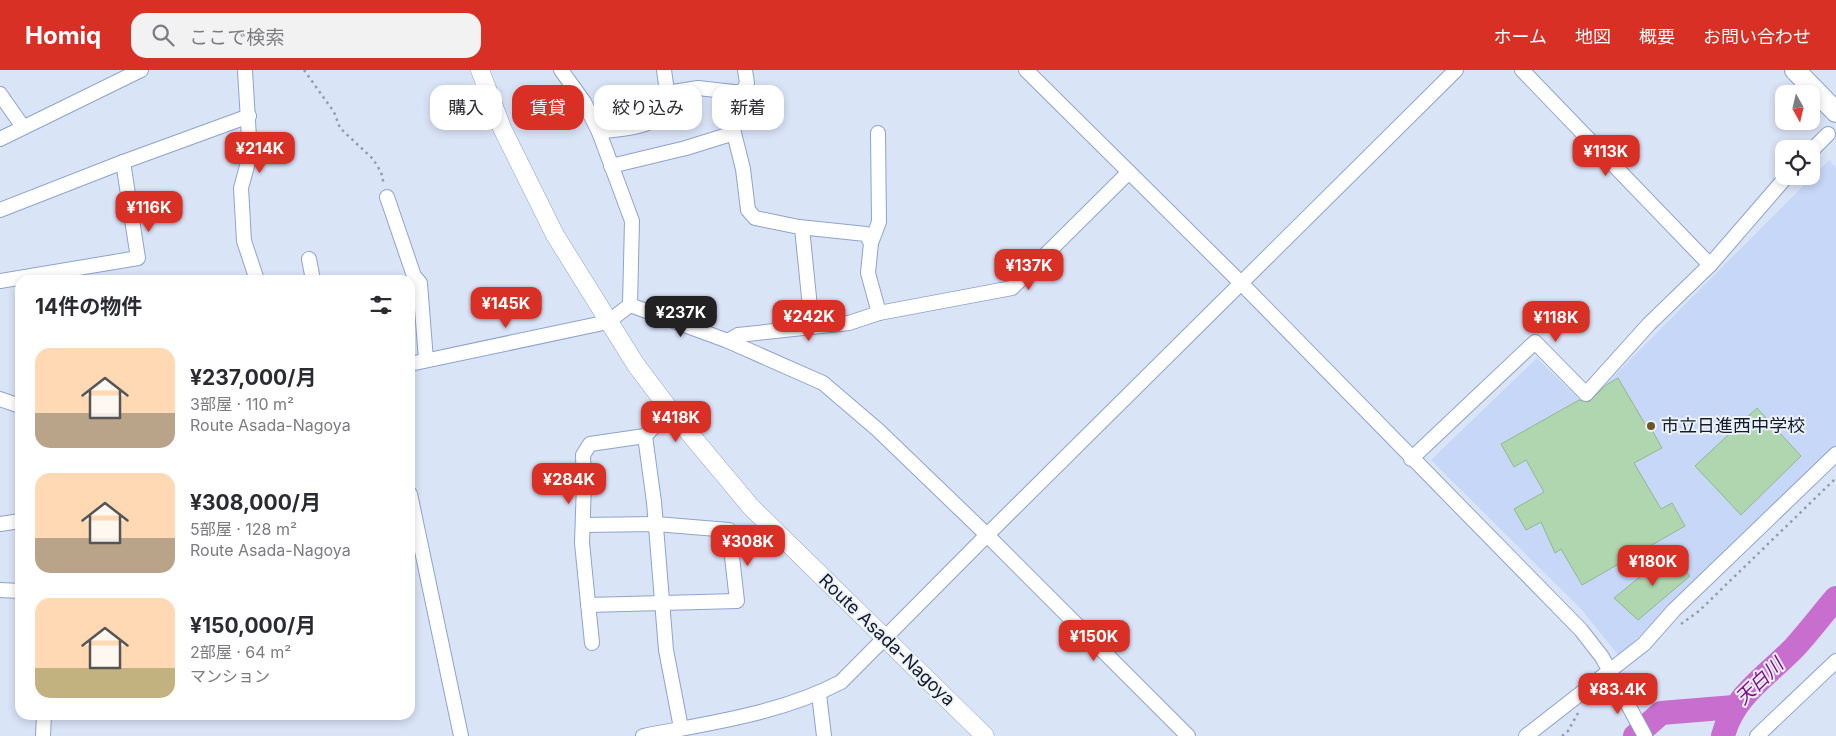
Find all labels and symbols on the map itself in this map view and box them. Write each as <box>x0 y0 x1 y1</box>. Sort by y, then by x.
north arrow <box>1775 85 1820 130</box>
pin: ¥214K <box>225 132 295 174</box>
pin: ¥113K <box>1571 134 1641 177</box>
pin: ¥116K <box>114 190 184 233</box>
pin: ¥137K <box>994 248 1064 291</box>
pin: ¥145K <box>471 286 541 329</box>
pin: ¥237K <box>646 296 716 338</box>
pin: ¥242K <box>774 300 844 342</box>
pin: ¥118K <box>1521 300 1591 343</box>
pin: ¥418K <box>641 400 711 443</box>
place label: 市立日進西中学校 <box>1661 415 1805 436</box>
marker: 市立日進西中学校 <box>1645 420 1657 432</box>
pin: ¥284K <box>534 462 604 505</box>
pin: ¥308K <box>713 524 783 567</box>
pin: ¥180K <box>1618 544 1688 587</box>
street label: Route Asada-Nagoya <box>815 569 960 710</box>
pin: ¥150K <box>1059 620 1129 662</box>
water label: 天白川 <box>1731 652 1789 709</box>
pin: ¥83.4K <box>1577 672 1659 715</box>

